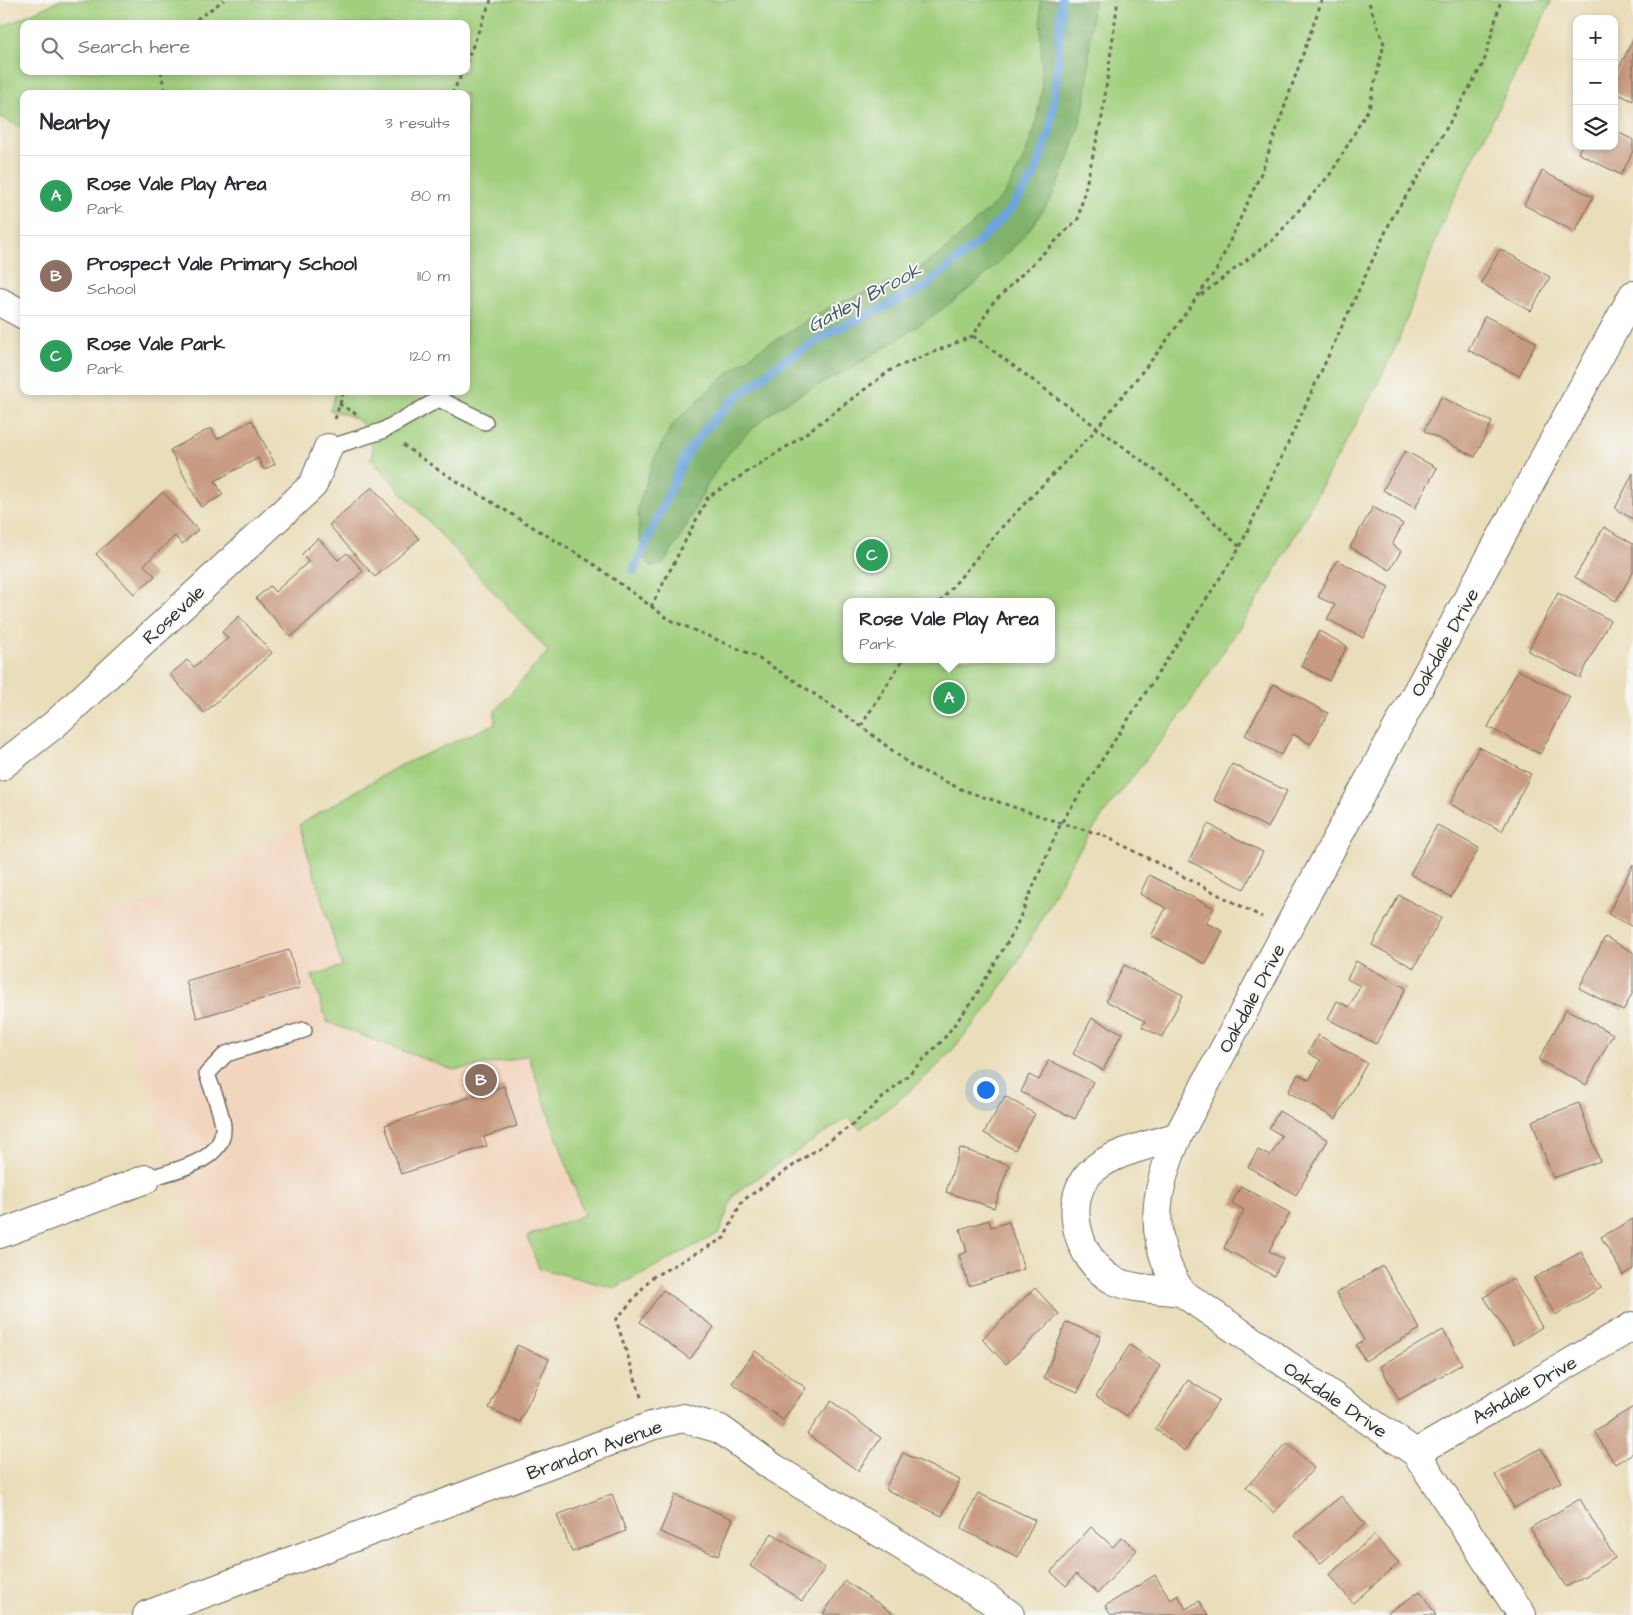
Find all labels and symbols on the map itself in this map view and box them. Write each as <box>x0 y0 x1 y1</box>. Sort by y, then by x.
water label: Gatley Brook <box>803 256 927 340</box>
pin: C <box>856 536 888 574</box>
street label: Rosevale <box>137 579 211 651</box>
street label: Oakdale Drive <box>1404 584 1486 702</box>
pin: A <box>933 679 965 717</box>
street label: Oakdale Drive <box>1212 939 1292 1058</box>
pin: B <box>465 1061 497 1099</box>
your location <box>973 1077 999 1103</box>
street label: Ashdale Drive <box>1467 1349 1582 1431</box>
street label: Oakdale Drive <box>1278 1355 1393 1445</box>
street label: Brandon Avenue <box>523 1413 666 1487</box>

